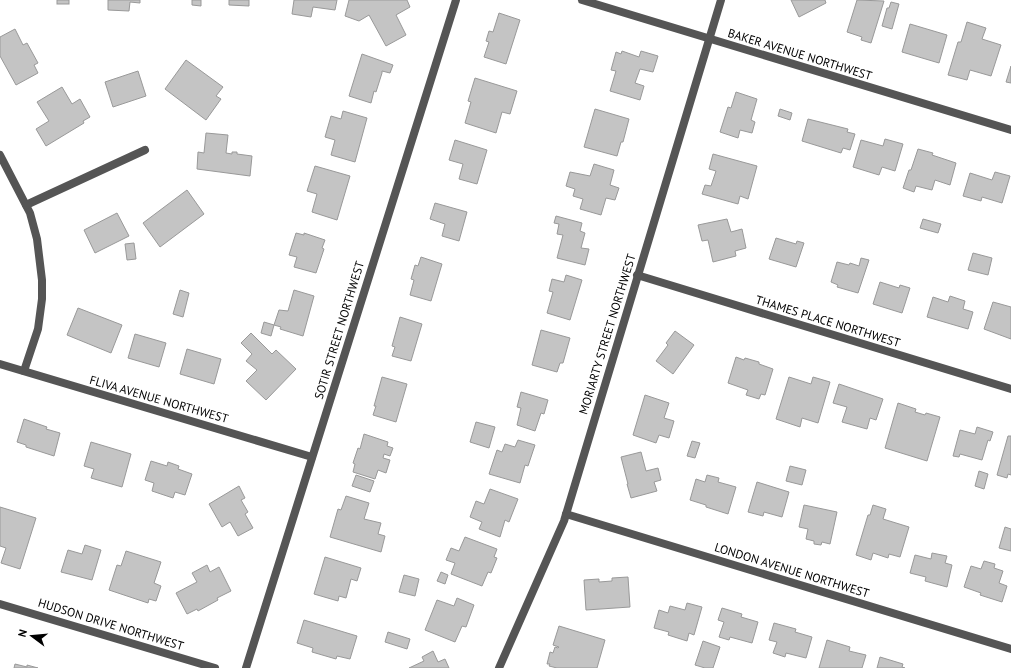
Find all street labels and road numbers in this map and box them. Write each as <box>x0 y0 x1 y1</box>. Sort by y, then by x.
street label: BAKER AVENUE NORTHWEST <box>726 25 874 83</box>
street label: MORIARTY STREET NORTHWEST <box>575 252 639 416</box>
street label: SOTIR STREET NORTHWEST <box>311 259 367 401</box>
street label: THAMES PLACE NORTHWEST <box>754 292 902 350</box>
street label: FLIVA AVENUE NORTHWEST <box>88 372 230 426</box>
street label: LONDON AVENUE NORTHWEST <box>713 539 871 601</box>
street label: HUDSON DRIVE NORTHWEST <box>36 595 186 653</box>

